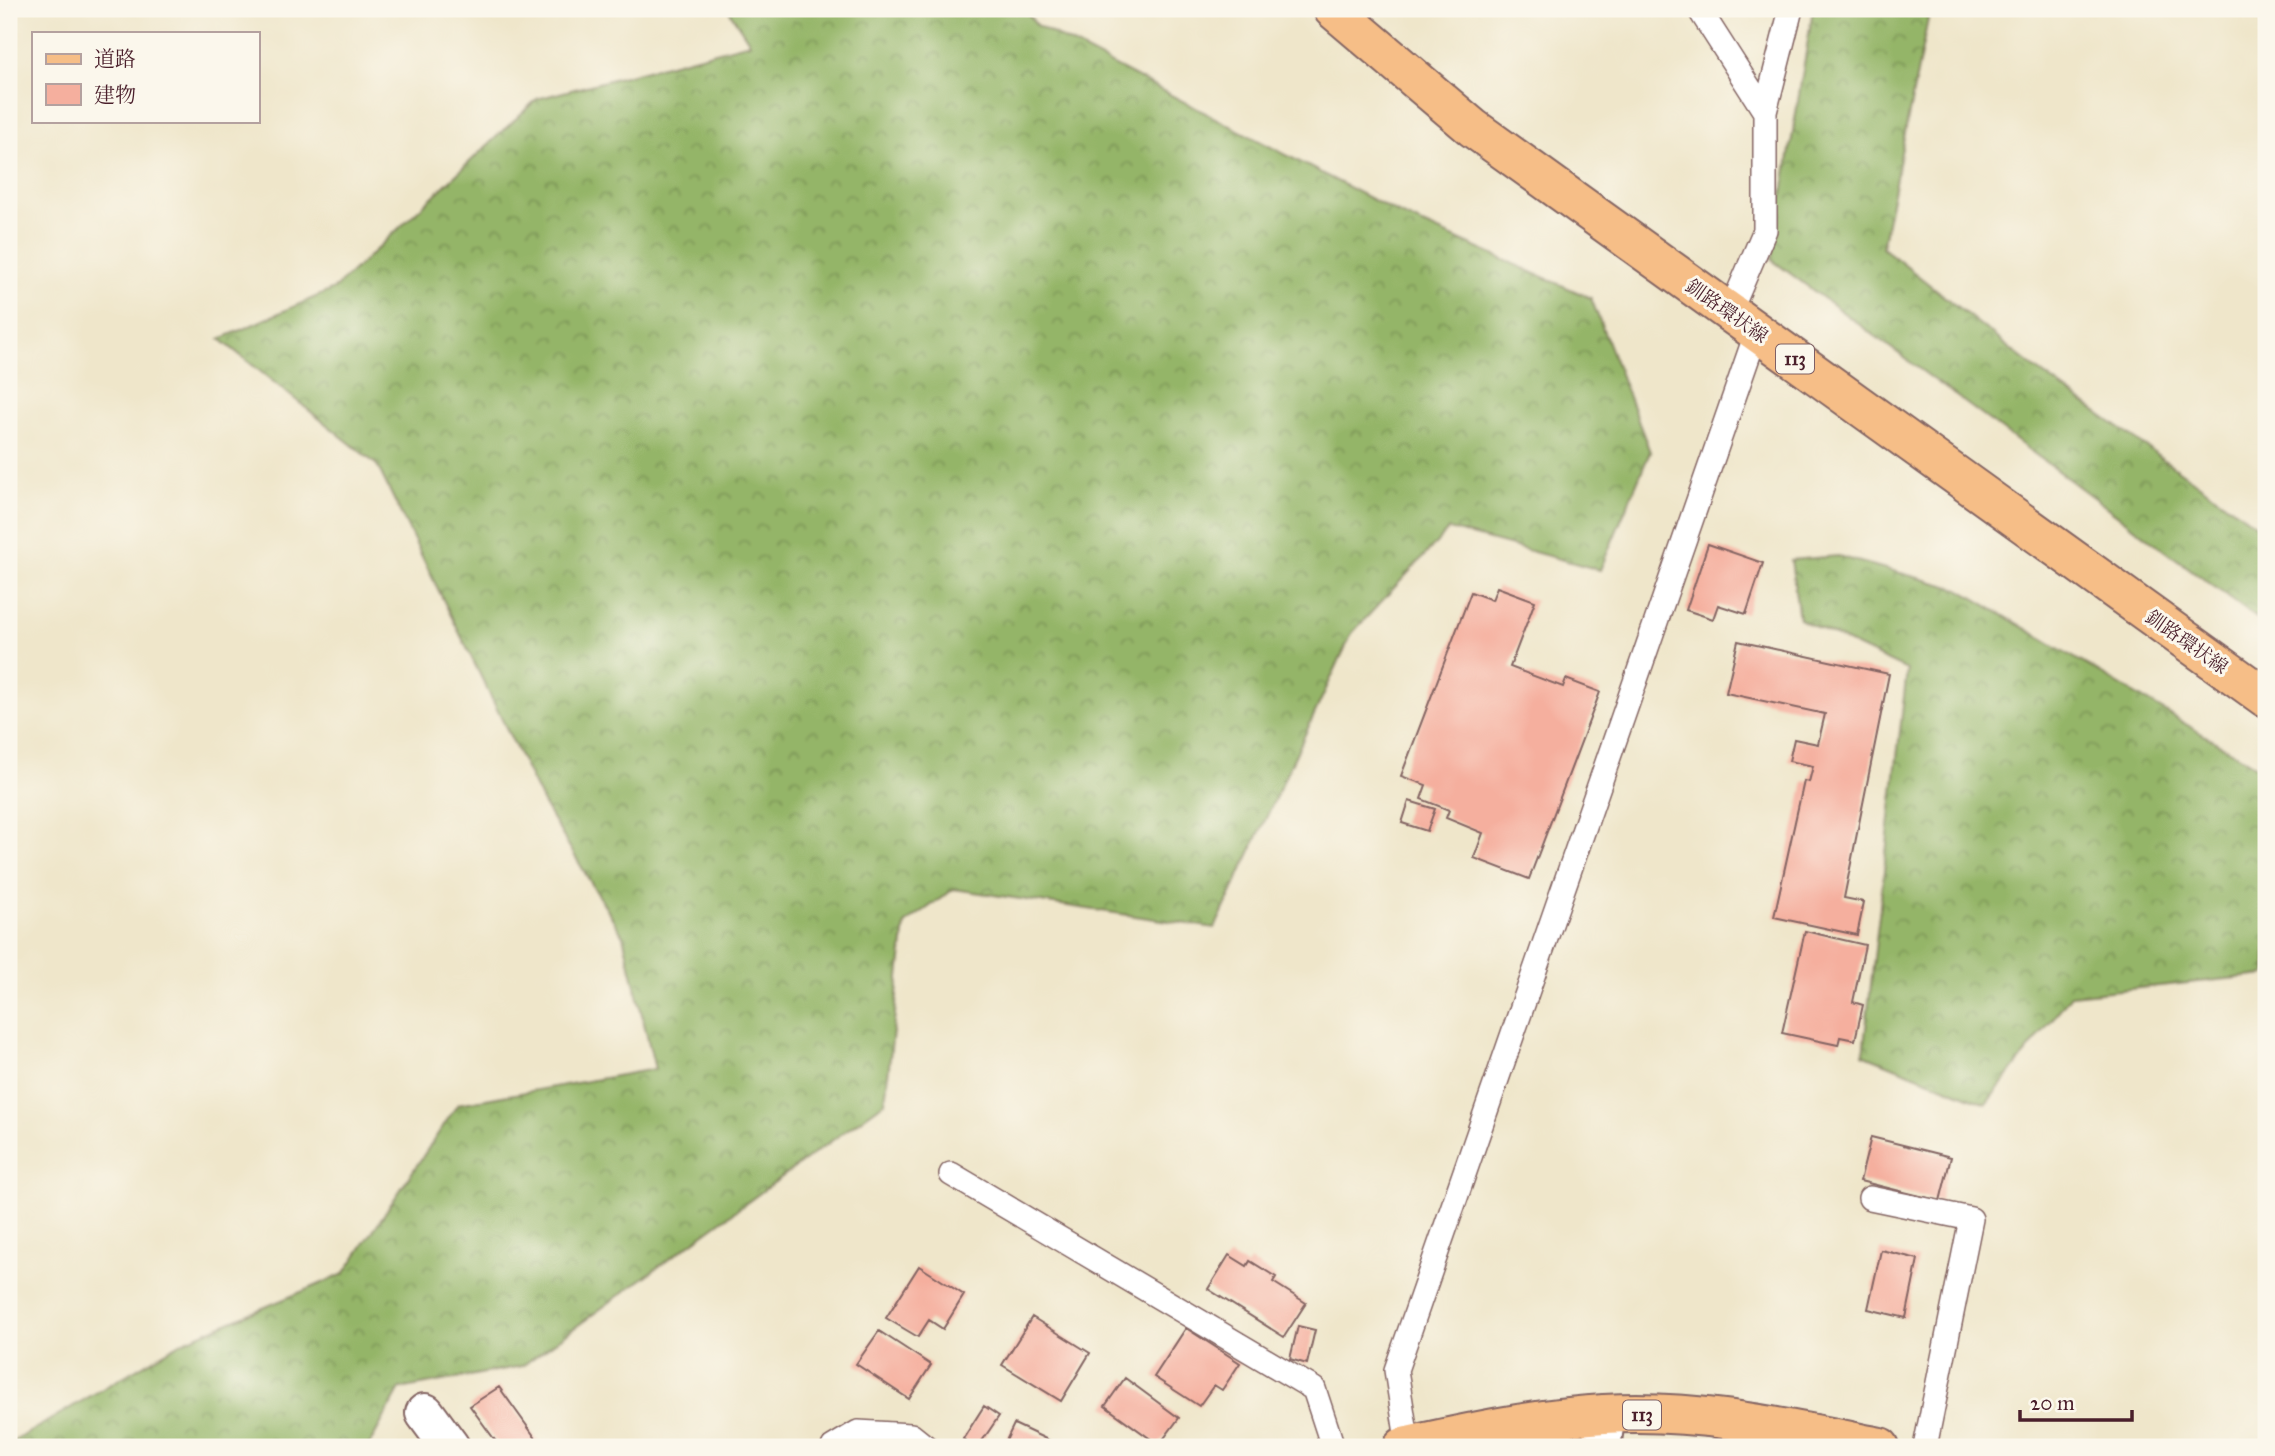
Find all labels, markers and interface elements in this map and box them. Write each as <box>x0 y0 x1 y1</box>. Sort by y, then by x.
legend <box>32 32 259 122</box>
text: 道路 <box>94 46 136 72</box>
text: 建物 <box>94 82 136 108</box>
street label: 釧路環状線 <box>1681 274 1773 348</box>
road number: 113 <box>1776 344 1814 374</box>
street label: 釧路環状線 <box>2141 605 2233 679</box>
scale bar <box>2020 1379 2132 1423</box>
text: 20 m <box>2030 1390 2075 1416</box>
road number: 113 <box>1623 1400 1661 1430</box>

